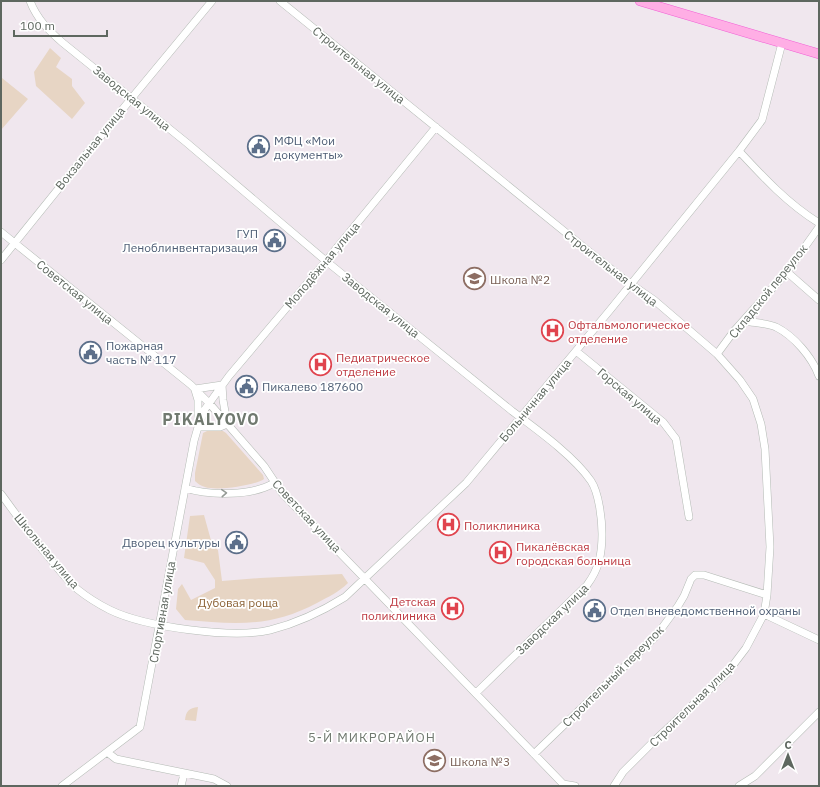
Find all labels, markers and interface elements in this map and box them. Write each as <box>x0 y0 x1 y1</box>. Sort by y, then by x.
scale bar <box>14 12 107 38</box>
text: 100 m <box>20 18 55 33</box>
street label: Строительная улица <box>310 23 409 107</box>
street label: Заводская улица <box>90 62 174 134</box>
street label: Вокзальная улица <box>52 103 128 193</box>
place label: МФЦ «Мои документы» <box>274 133 343 162</box>
public building icon: МФЦ «Мои документы» <box>246 134 272 160</box>
street label: Молодёжная улица <box>281 218 363 311</box>
place label: ГУП Леноблинвентаризация <box>122 226 258 255</box>
public building icon: ГУП Леноблинвентаризация <box>261 227 287 253</box>
street label: Строительная улица <box>561 227 661 310</box>
street label: Складской переулок <box>725 241 811 341</box>
street label: Советская улица <box>34 257 117 328</box>
school or university icon: Школа №2 <box>461 266 487 292</box>
street label: Заводская улица <box>339 269 423 341</box>
place label: Школа №2 <box>490 272 550 287</box>
place label: Офтальмологическое отделение <box>568 317 690 346</box>
hospital icon: Офтальмологическое отделение <box>539 318 565 344</box>
place label: Пожарная часть № 117 <box>106 338 176 367</box>
public building icon: Пожарная часть № 117 <box>78 339 104 365</box>
place label: Педиатрическое отделение <box>336 350 430 379</box>
hospital icon: Педиатрическое отделение <box>308 351 334 377</box>
street label: Больничная улица <box>496 355 574 445</box>
street label: Горская улица <box>595 365 666 428</box>
public building icon: Пикалево 187600 <box>233 373 259 399</box>
place label: Пикалево 187600 <box>262 379 363 394</box>
district label: PIKALYOVO <box>162 409 260 429</box>
street label: Советская улица <box>269 476 345 556</box>
one-way arrow <box>221 489 227 498</box>
street label: Школьная улица <box>11 510 83 592</box>
hospital icon: Поликлиника <box>436 512 462 538</box>
place label: Поликлиника <box>464 518 541 533</box>
public building icon: Дворец культуры <box>223 529 249 555</box>
place label: Дворец культуры <box>122 535 220 550</box>
place label: Пикалёвская городская больница <box>516 539 631 568</box>
hospital icon: Пикалёвская городская больница <box>487 540 513 566</box>
street label: Спортивная улица <box>146 559 178 664</box>
street label: Заводская улица <box>512 580 592 658</box>
place label: Детская поликлиника <box>361 594 437 623</box>
park label: Дубовая роща <box>198 595 279 610</box>
hospital icon: Детская поликлиника <box>439 595 465 621</box>
public building icon: Отдел вневедомственной охраны <box>581 597 607 623</box>
place label: Отдел вневедомственной охраны <box>610 603 801 618</box>
street label: Строительный переулок <box>559 622 667 730</box>
street label: Строительная улица <box>646 658 738 750</box>
district label: 5-Й МИКРОРАЙОН <box>308 729 436 746</box>
north arrow <box>768 735 808 775</box>
text: С <box>784 738 792 752</box>
school or university icon: Школа №3 <box>421 748 447 774</box>
place label: Школа №3 <box>450 754 510 769</box>

